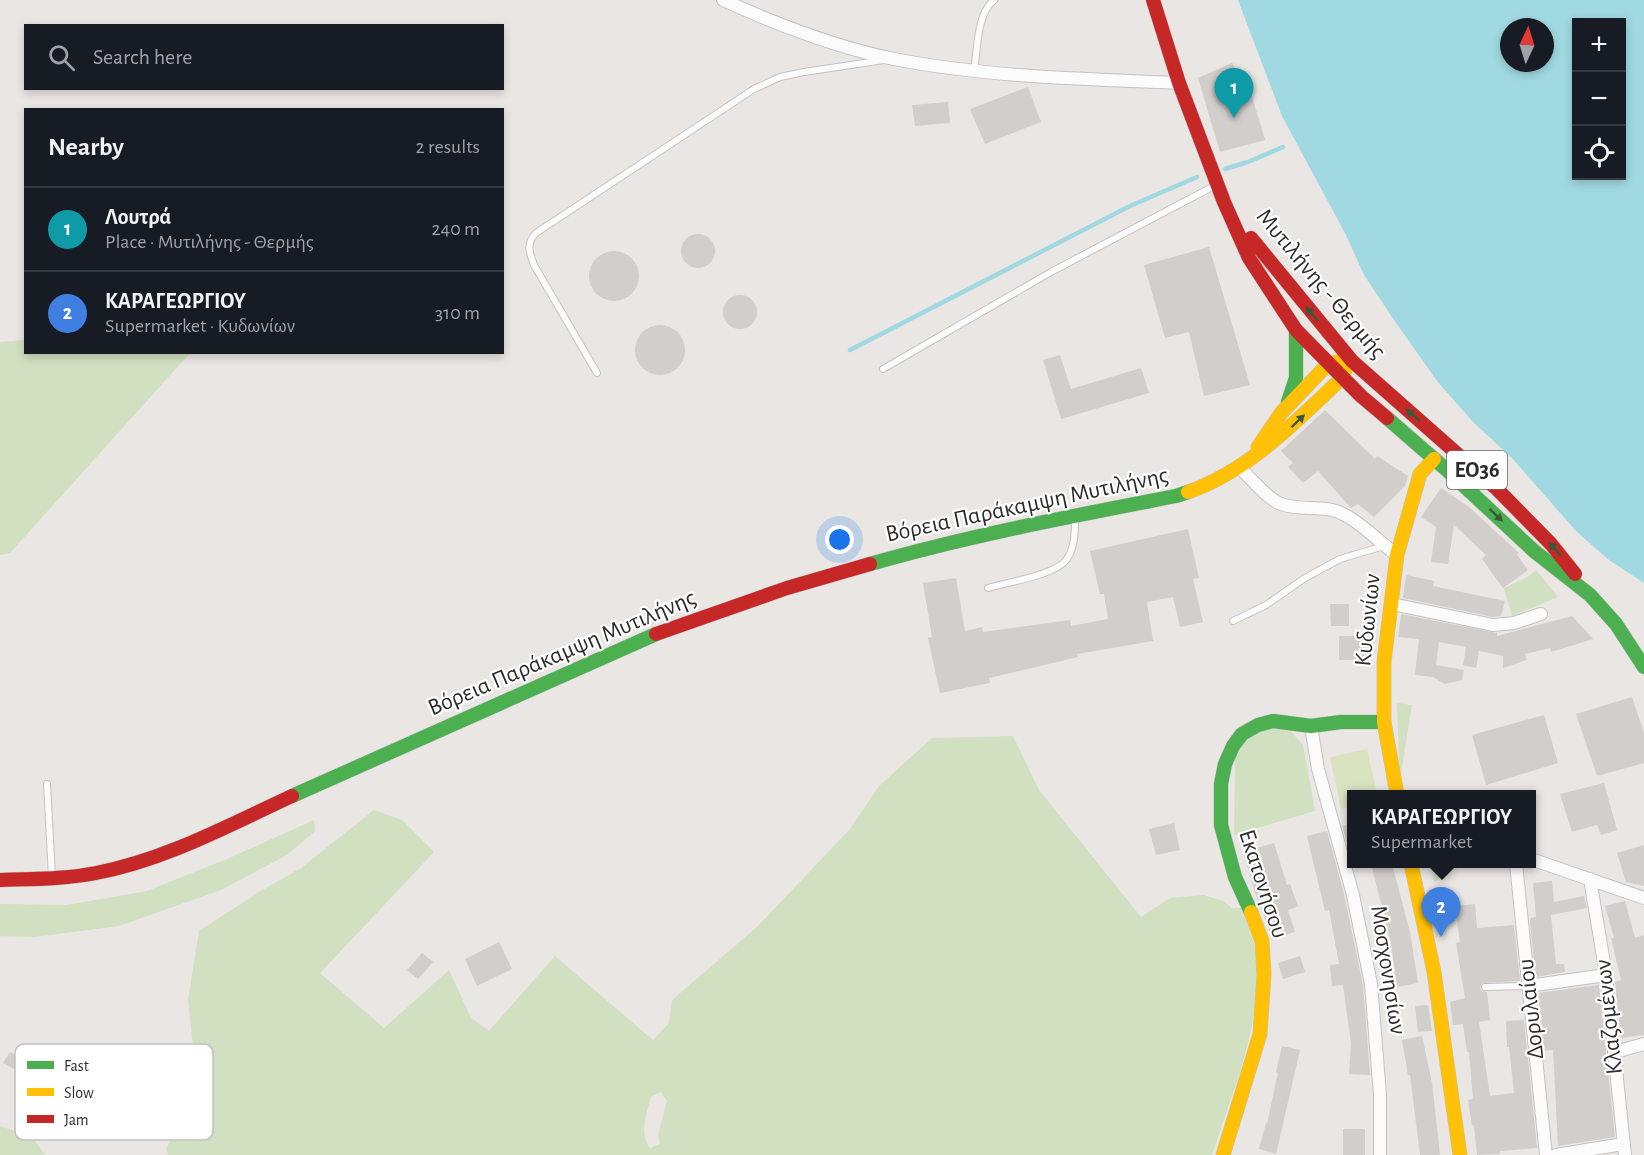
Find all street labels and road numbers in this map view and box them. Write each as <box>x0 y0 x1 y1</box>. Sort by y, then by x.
street label: Μυτιλήνης - Θερμής <box>1252 205 1390 363</box>
road number: ΕΟ36 <box>1447 451 1507 489</box>
street label: Βόρεια Παράκαμψη Μυτιλήνης <box>884 463 1170 547</box>
street label: Κυδωνίων <box>1351 572 1385 668</box>
street label: Βόρεια Παράκαμψη Μυτιλήνης <box>425 586 699 720</box>
street label: Εκατονήσου <box>1234 827 1292 941</box>
street label: Μοσχονησίων <box>1366 904 1410 1036</box>
street label: Δορυλαίου <box>1514 957 1548 1061</box>
street label: Κλαζομένων <box>1591 958 1627 1076</box>

